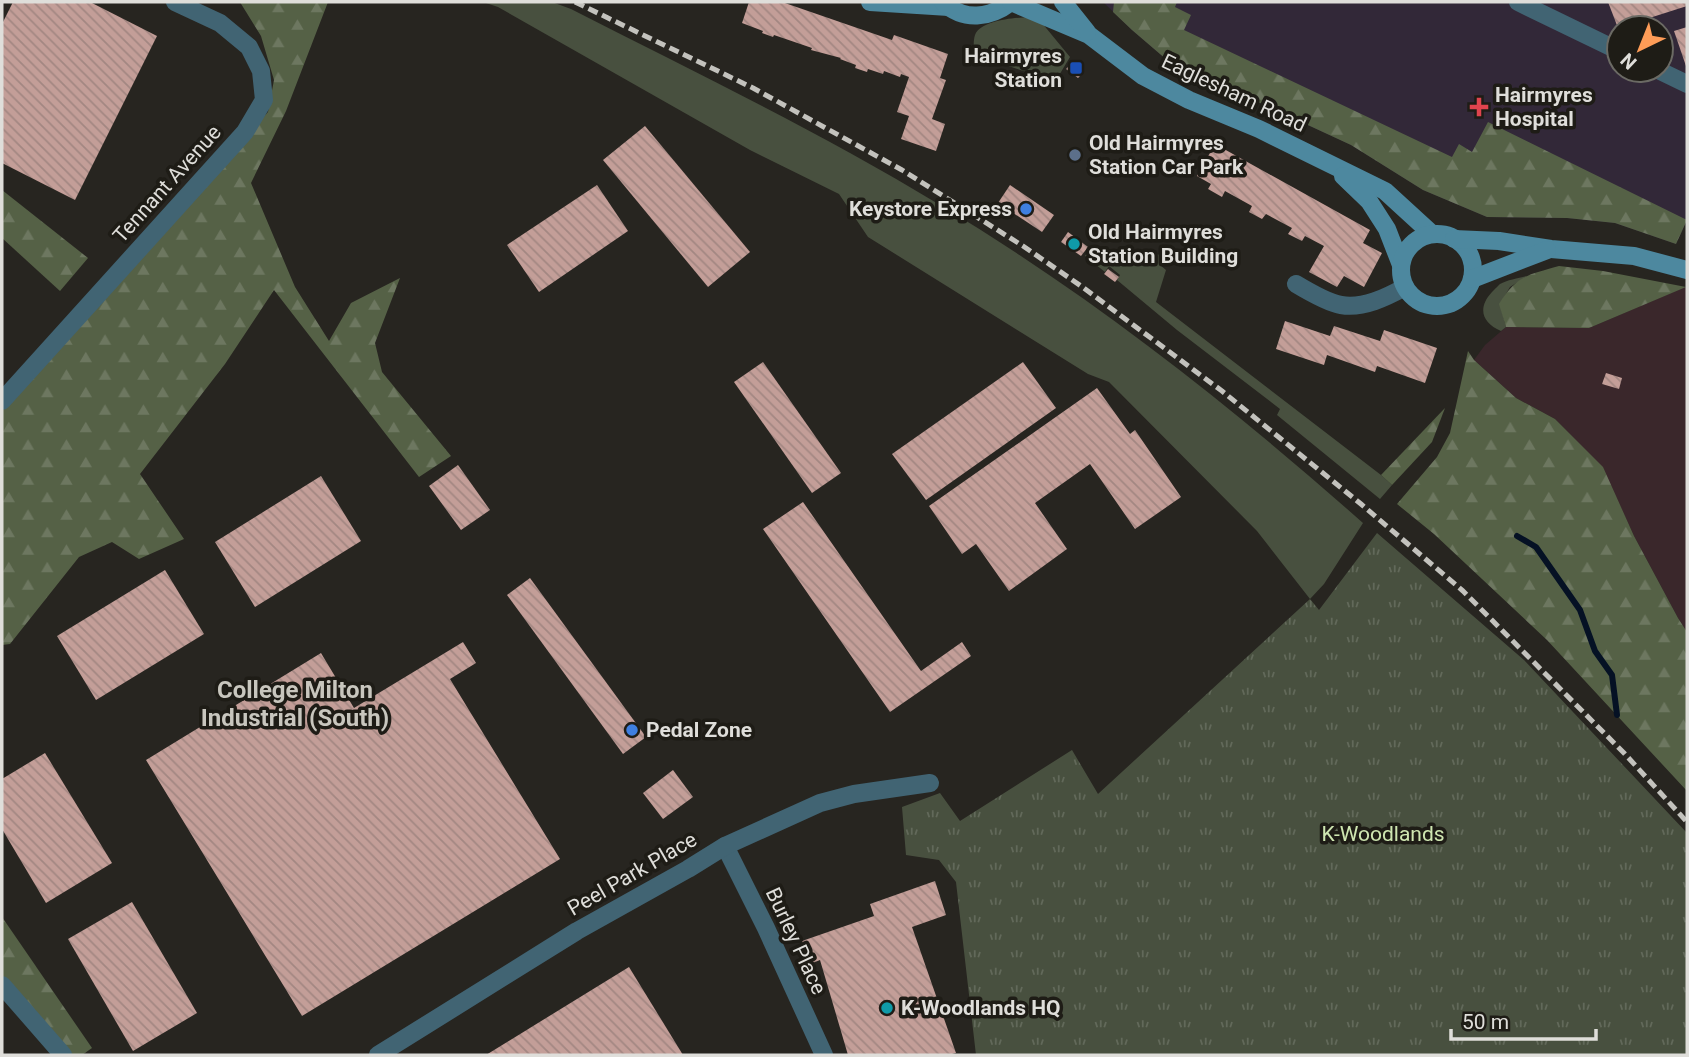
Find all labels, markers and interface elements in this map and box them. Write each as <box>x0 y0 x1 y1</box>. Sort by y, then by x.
north arrow <box>1605 14 1675 84</box>
place label: Hairmyres Station <box>964 44 1062 92</box>
text: N <box>1616 48 1641 74</box>
street label: Eaglesham Road <box>1158 49 1310 137</box>
marker: Hairmyres Station <box>1068 60 1084 76</box>
place label: Hairmyres Hospital <box>1495 83 1593 131</box>
marker: Hairmyres Hospital <box>1469 97 1489 117</box>
street label: Tennant Avenue <box>108 120 226 248</box>
place label: Old Hairmyres Station Car Park <box>1089 131 1244 179</box>
marker: Old Hairmyres Station Car Park <box>1067 147 1083 163</box>
place label: Keystore Express <box>849 197 1012 221</box>
marker: Keystore Express <box>1018 201 1034 217</box>
place label: Old Hairmyres Station Building <box>1088 220 1238 268</box>
marker: Old Hairmyres Station Building <box>1066 236 1082 252</box>
district label: College Milton Industrial (South) <box>201 676 389 732</box>
place label: Pedal Zone <box>646 718 752 742</box>
marker: Pedal Zone <box>624 722 640 738</box>
park label: K-Woodlands <box>1321 822 1445 846</box>
street label: Peel Park Place <box>563 827 701 921</box>
street label: Burley Place <box>761 884 831 998</box>
place label: K-Woodlands HQ <box>901 996 1061 1020</box>
scale bar <box>1451 998 1596 1042</box>
marker: K-Woodlands HQ <box>879 1000 895 1016</box>
text: 50 m <box>1462 1010 1509 1034</box>

